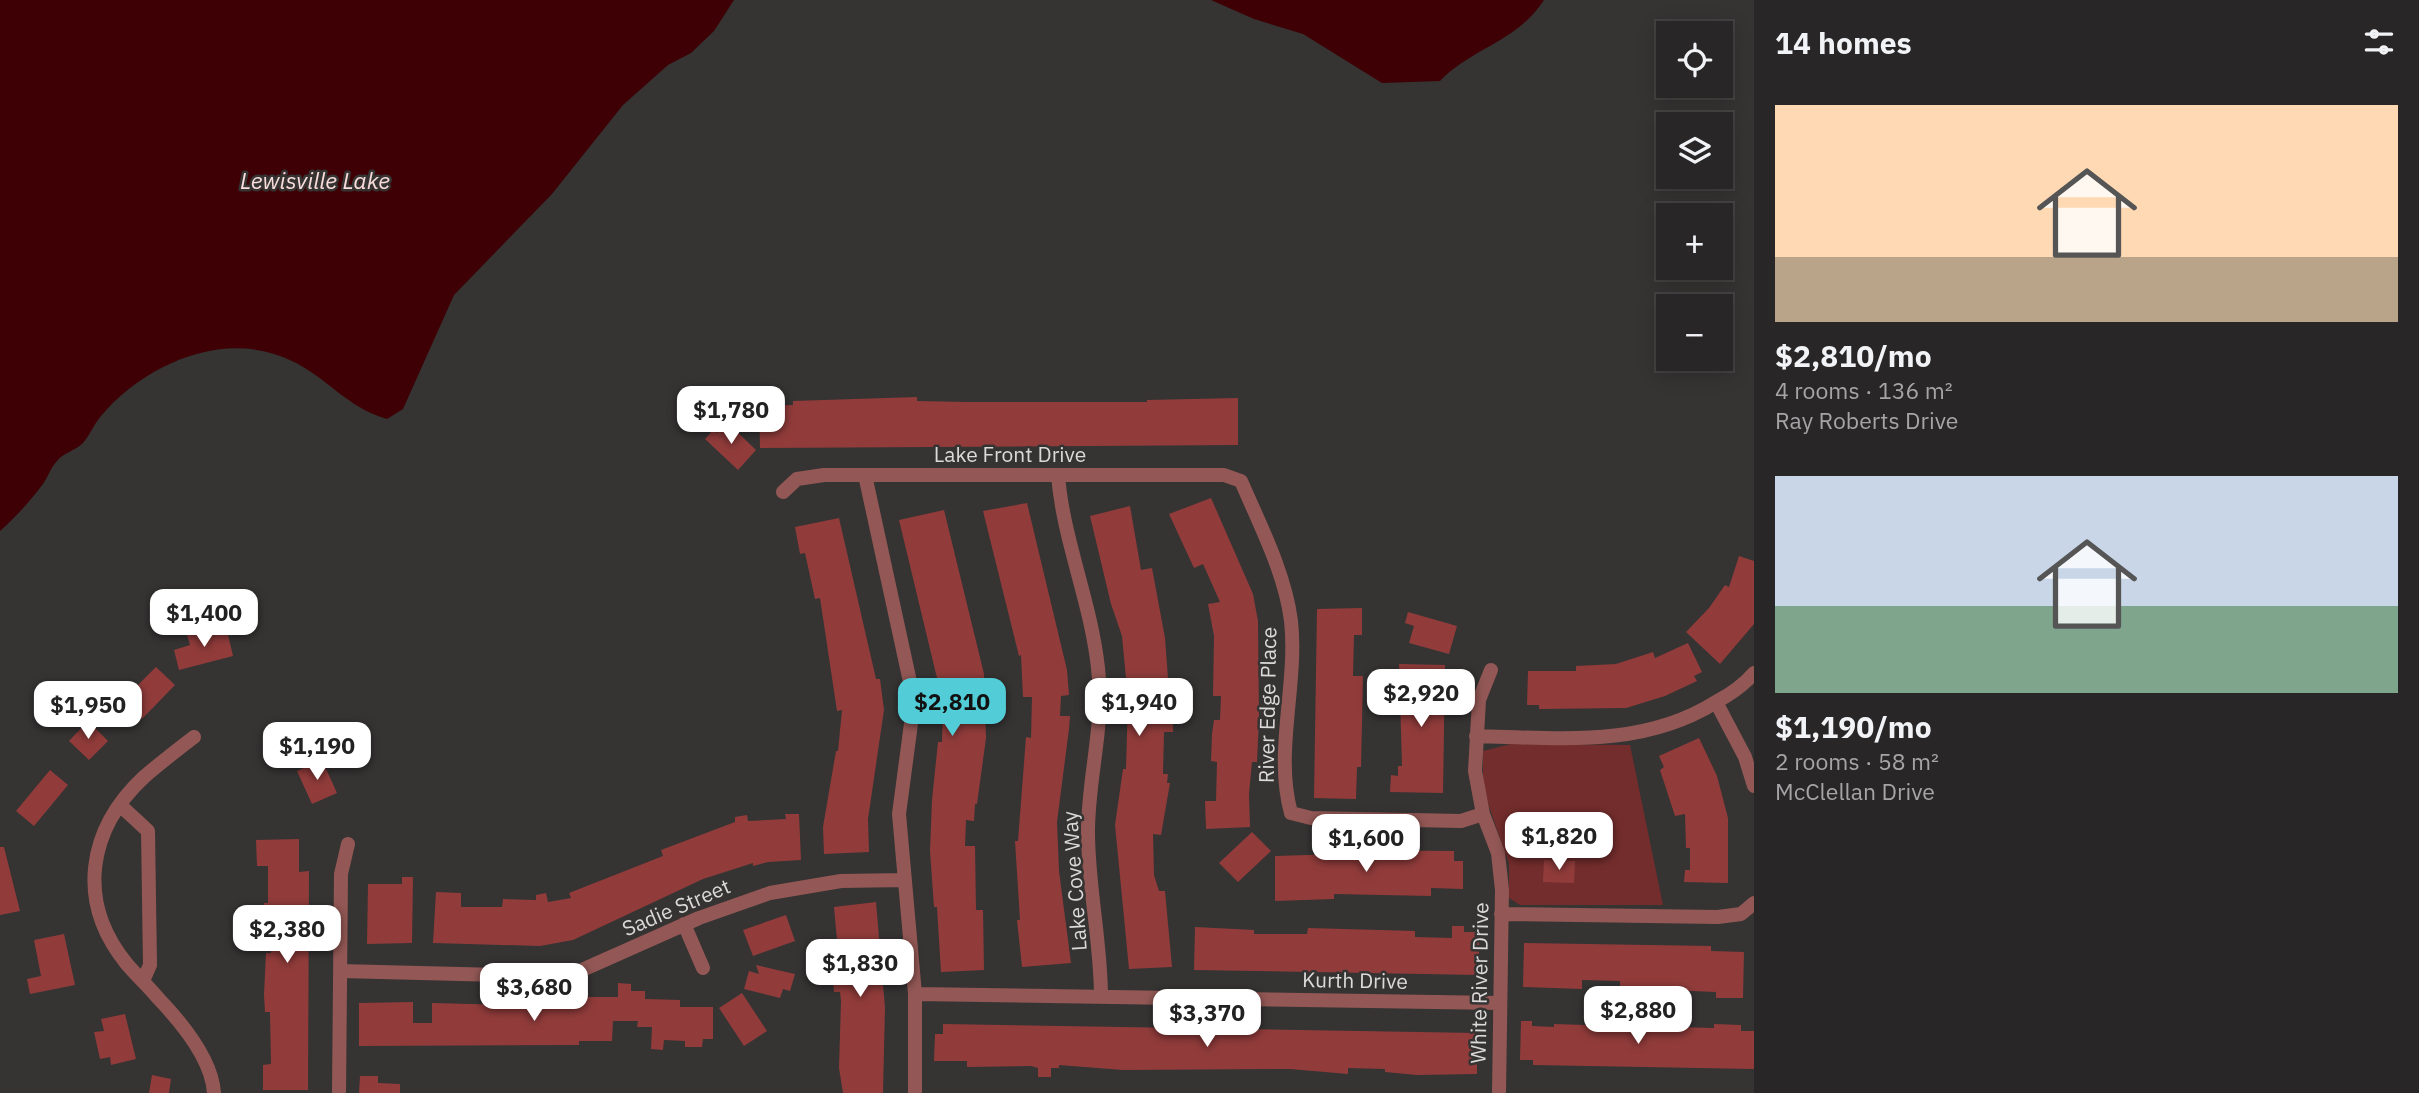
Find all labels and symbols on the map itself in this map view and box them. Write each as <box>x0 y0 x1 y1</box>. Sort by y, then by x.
water label: Lewisville Lake <box>240 165 390 195</box>
pin: $1,780 <box>674 386 788 446</box>
street label: Lake Front Drive <box>934 440 1086 468</box>
pin: $1,400 <box>147 590 261 649</box>
street label: River Edge Place <box>1252 627 1282 783</box>
pin: $2,920 <box>1364 670 1478 729</box>
pin: $2,810 <box>895 678 1009 738</box>
pin: $1,940 <box>1082 678 1196 738</box>
pin: $1,950 <box>31 682 145 741</box>
pin: $1,190 <box>260 722 374 782</box>
street label: Lake Cove Way <box>1055 810 1093 952</box>
pin: $1,820 <box>1502 812 1616 872</box>
pin: $1,600 <box>1309 814 1423 874</box>
street label: Sadie Street <box>618 872 734 942</box>
street label: White River Drive <box>1464 902 1494 1064</box>
pin: $2,380 <box>230 906 344 965</box>
pin: $1,830 <box>803 940 917 999</box>
pin: $3,680 <box>477 964 591 1023</box>
street label: Kurth Drive <box>1302 965 1408 995</box>
pin: $2,880 <box>1581 986 1695 1046</box>
pin: $3,370 <box>1150 990 1264 1049</box>

